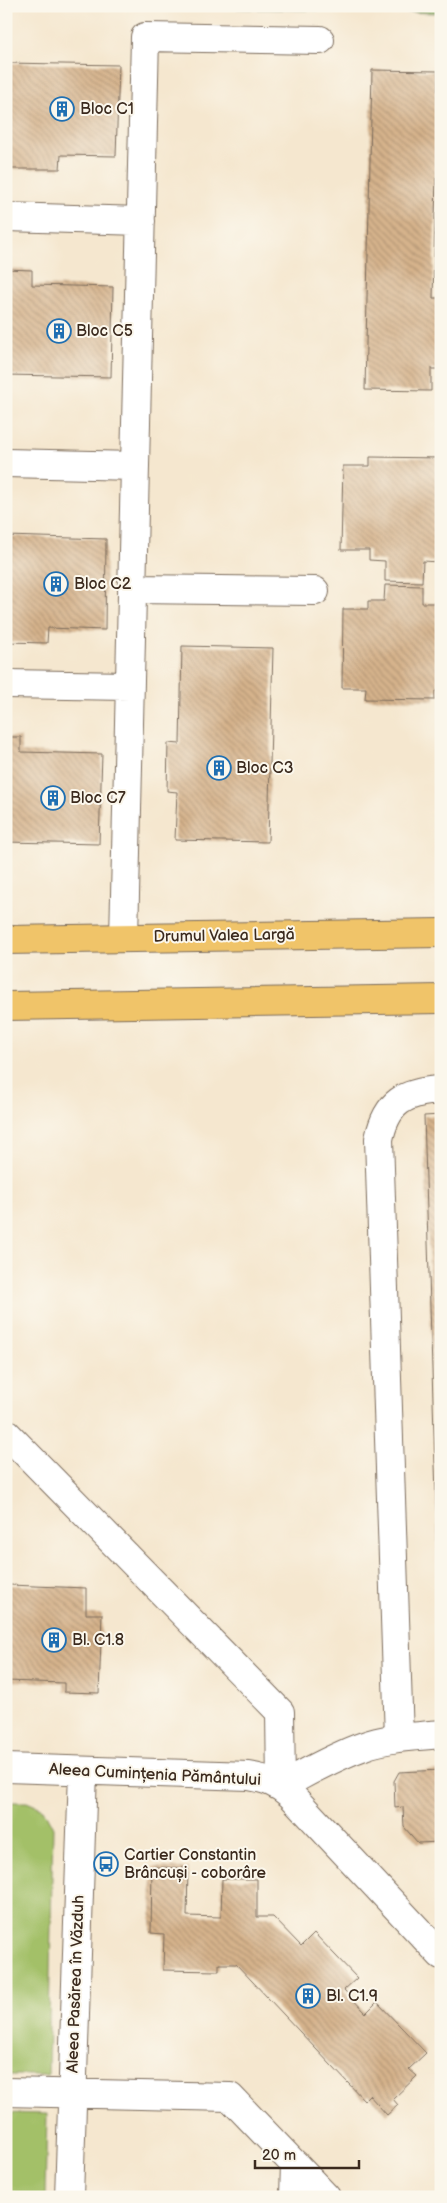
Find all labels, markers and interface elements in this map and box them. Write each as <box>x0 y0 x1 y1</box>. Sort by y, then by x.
building icon: Bloc C1 <box>49 96 75 122</box>
place label: Bloc C1 <box>80 100 134 119</box>
building icon: Bloc C5 <box>46 318 72 344</box>
place label: Bloc C5 <box>76 322 133 341</box>
building icon: Bloc C2 <box>43 571 69 597</box>
place label: Bloc C2 <box>74 575 132 594</box>
building icon: Bloc C3 <box>206 755 232 781</box>
place label: Bloc C3 <box>236 759 294 778</box>
building icon: Bloc C7 <box>40 785 66 811</box>
place label: Bloc C7 <box>70 789 126 808</box>
street label: Drumul Valea Largă <box>153 925 295 947</box>
building icon: Bl. C1.8 <box>41 1627 67 1653</box>
place label: Bl. C1.8 <box>72 1631 124 1650</box>
street label: Aleea Cumințenia Pământului <box>49 1760 261 1790</box>
place label: Cartier Constantin Brâncuși - coborâre <box>124 1846 266 1883</box>
bus stop icon: Cartier Constantin Brâncuși - coborâre <box>93 1851 119 1877</box>
street label: Aleea Pasărea în Văzduh <box>63 1895 89 2073</box>
building icon: Bl. C1.9 <box>295 1983 321 2009</box>
place label: Bl. C1.9 <box>326 1987 378 2006</box>
scale bar <box>255 2138 358 2170</box>
text: 20 m <box>262 2146 296 2165</box>

